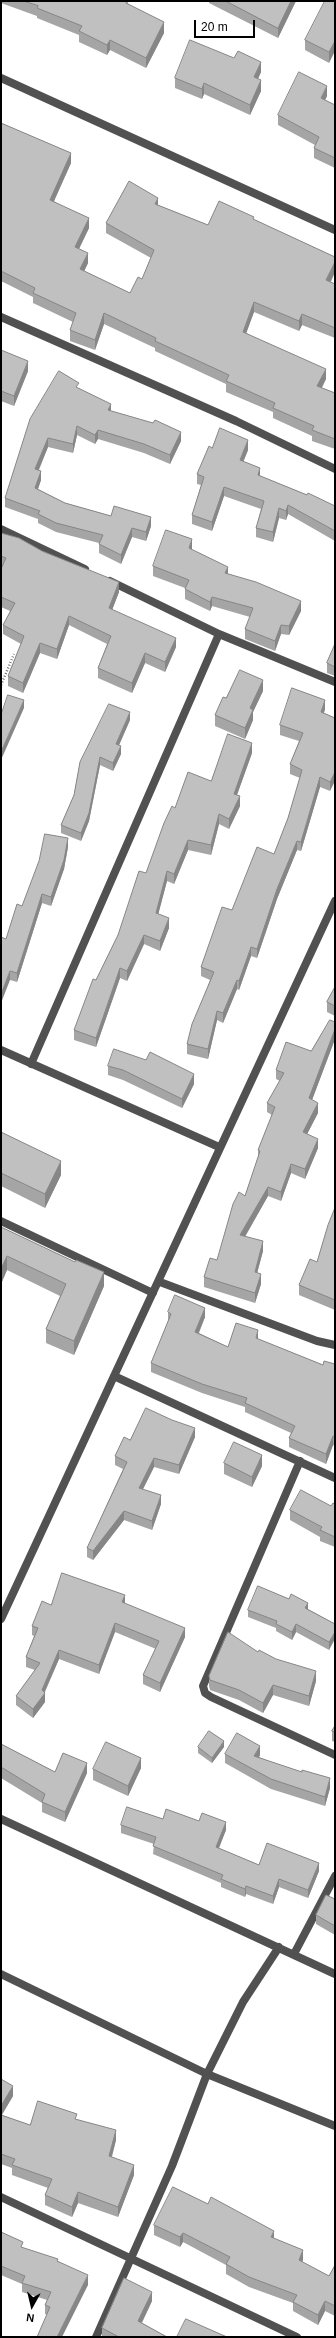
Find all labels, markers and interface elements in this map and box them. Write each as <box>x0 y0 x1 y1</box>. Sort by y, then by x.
scale bar <box>196 12 257 38</box>
text: 20 m <box>201 20 228 34</box>
north arrow <box>12 2286 52 2326</box>
text: N <box>26 2311 35 2324</box>

